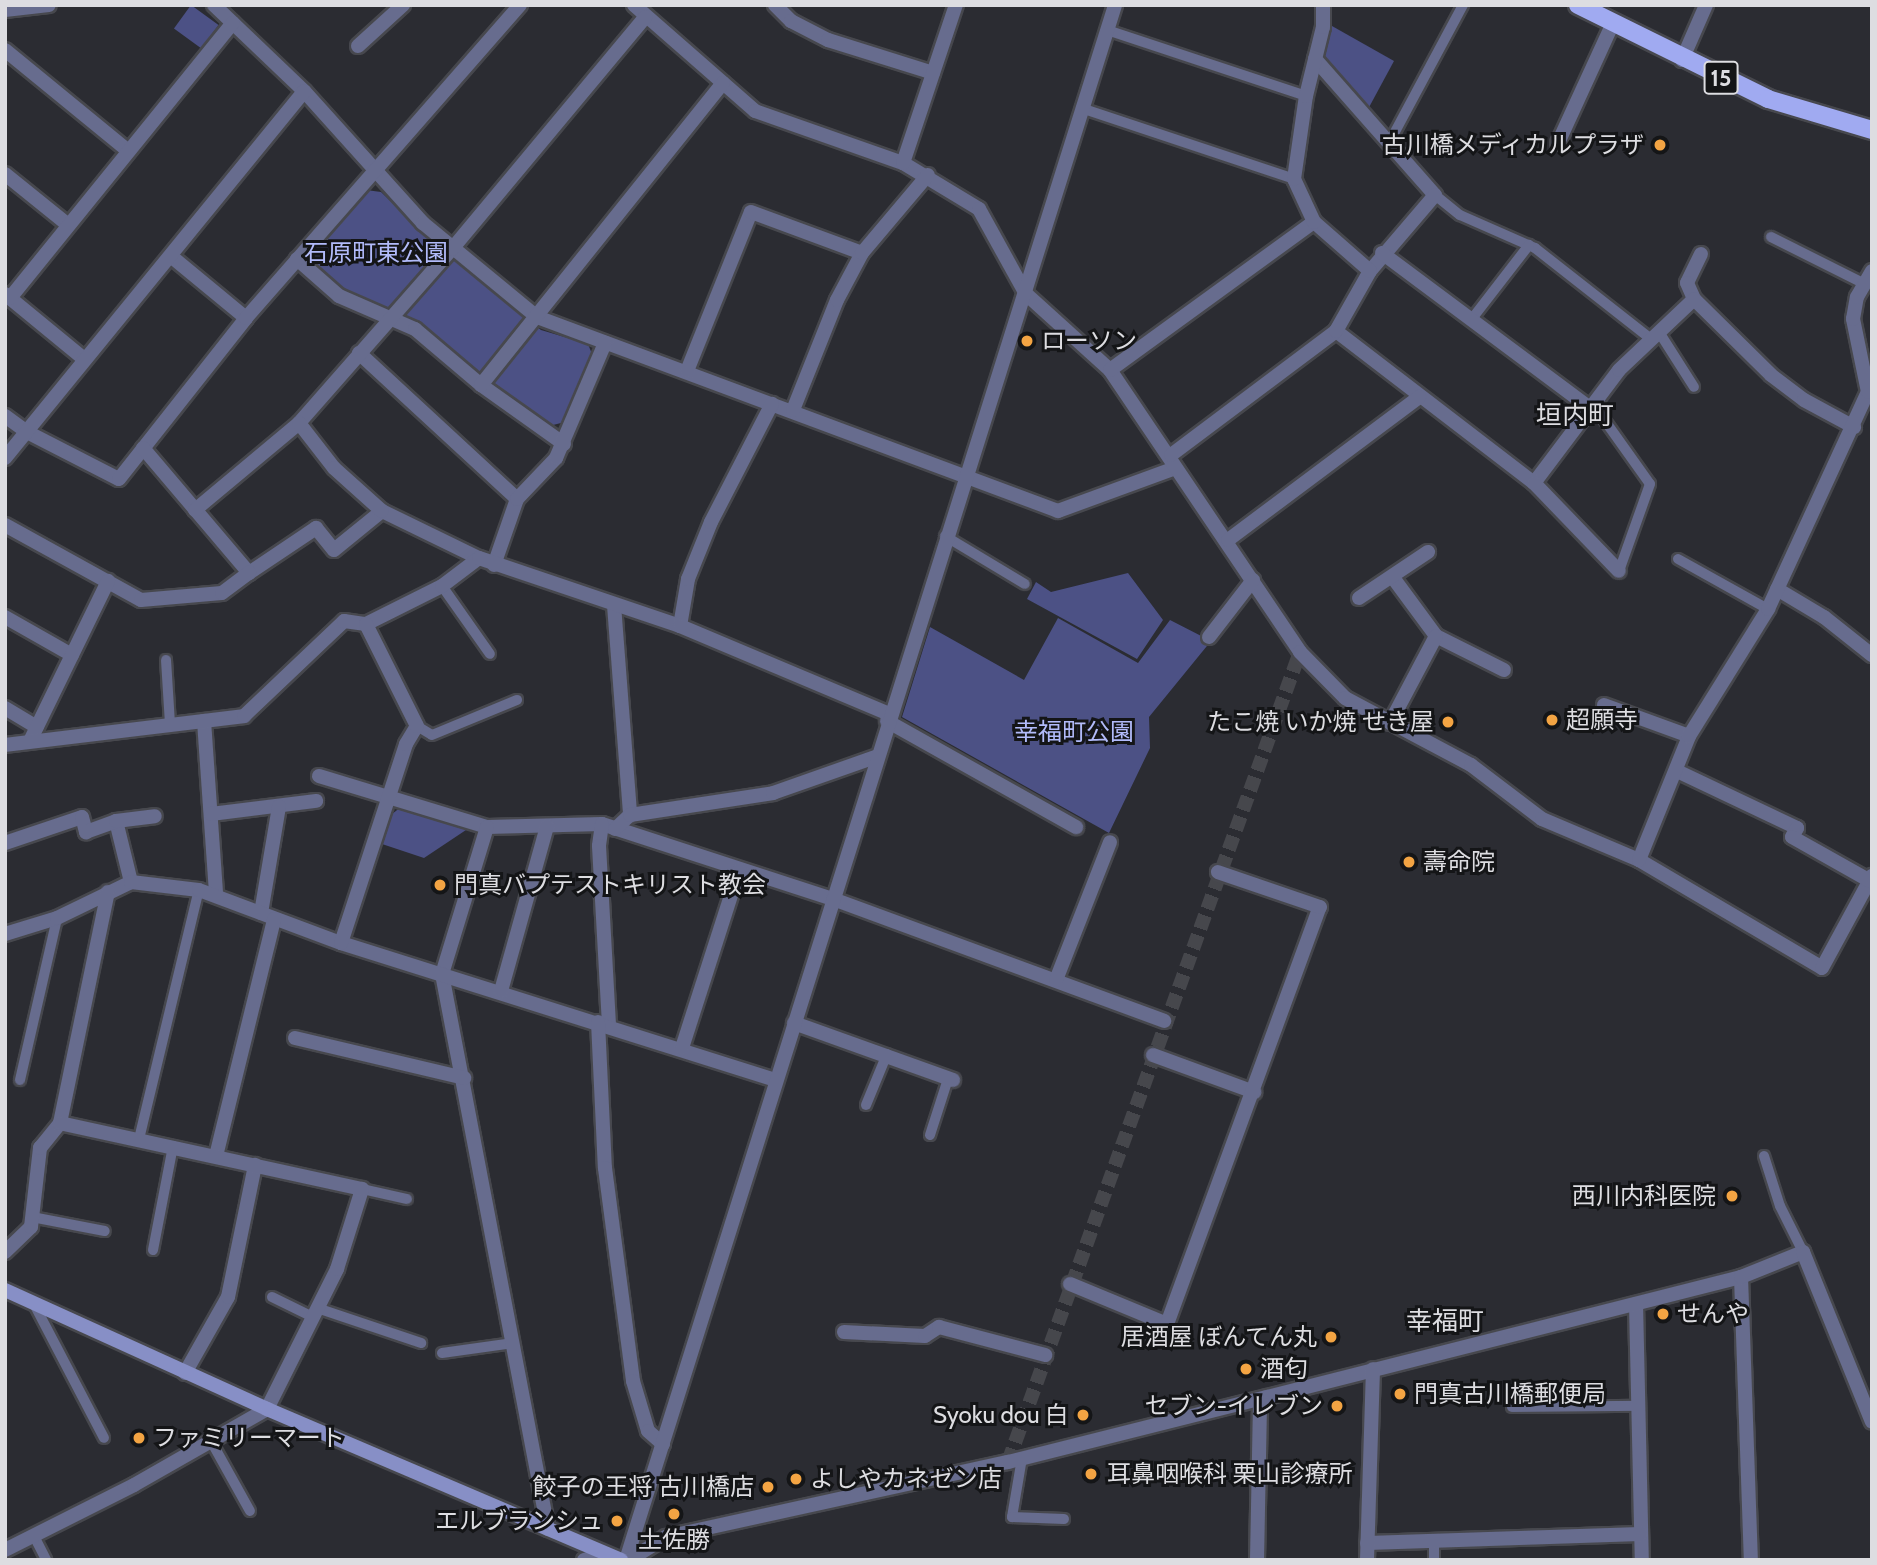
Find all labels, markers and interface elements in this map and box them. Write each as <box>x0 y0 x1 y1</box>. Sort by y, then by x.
road number: 15 <box>1704 58 1738 97</box>
place label: 古川橋メディカルプラザ <box>1380 131 1644 159</box>
marker: 古川橋メディカルプラザ <box>1650 135 1670 155</box>
park label: 石原町東公園 <box>304 239 448 267</box>
place label: ローソン <box>1041 327 1137 355</box>
marker: ローソン <box>1019 333 1035 349</box>
district label: 垣内町 <box>1536 400 1614 432</box>
place label: 超願寺 <box>1566 706 1638 734</box>
place label: たこ焼 いか焼 せき屋 <box>1207 708 1434 736</box>
marker: 超願寺 <box>1544 712 1560 728</box>
marker: たこ焼 いか焼 せき屋 <box>1440 714 1456 730</box>
park label: 幸福町公園 <box>1014 718 1134 746</box>
place label: 壽命院 <box>1423 848 1495 876</box>
marker: 壽命院 <box>1401 854 1417 870</box>
place label: 門真バプテストキリスト教会 <box>454 871 766 899</box>
marker: 門真バプテストキリスト教会 <box>432 877 448 893</box>
place label: 西川内科医院 <box>1572 1182 1716 1210</box>
marker: 西川内科医院 <box>1722 1186 1742 1206</box>
place label: せんや <box>1677 1300 1749 1328</box>
district label: 幸福町 <box>1406 1306 1484 1338</box>
marker: せんや <box>1655 1306 1671 1322</box>
place label: 居酒屋 ぼんてん丸 <box>1120 1323 1317 1351</box>
marker: 居酒屋 ぼんてん丸 <box>1323 1329 1339 1345</box>
place label: 酒匂 <box>1260 1355 1308 1383</box>
marker: 酒匂 <box>1238 1361 1254 1377</box>
place label: 門真古川橋郵便局 <box>1414 1380 1606 1408</box>
marker: 門真古川橋郵便局 <box>1392 1386 1408 1402</box>
place label: セブン-イレブン <box>1145 1392 1323 1420</box>
marker: セブン-イレブン <box>1329 1398 1345 1414</box>
place label: Syoku dou 白 <box>933 1401 1069 1429</box>
marker: Syoku dou 白 <box>1075 1407 1091 1423</box>
place label: ファミリーマート <box>153 1424 345 1452</box>
marker: ファミリーマート <box>131 1430 147 1446</box>
place label: 耳鼻咽喉科 栗山診療所 <box>1107 1460 1352 1488</box>
marker: 耳鼻咽喉科 栗山診療所 <box>1081 1464 1101 1484</box>
place label: よしやカネゼン店 <box>810 1465 1002 1493</box>
marker: よしやカネゼン店 <box>788 1471 804 1487</box>
place label: 餃子の王将 古川橋店 <box>533 1473 754 1501</box>
marker: 餃子の王将 古川橋店 <box>760 1479 776 1495</box>
marker: 土佐勝 <box>666 1506 682 1522</box>
place label: エルブランシュ <box>435 1507 603 1535</box>
marker: エルブランシュ <box>609 1513 625 1529</box>
place label: 土佐勝 <box>638 1526 710 1554</box>

